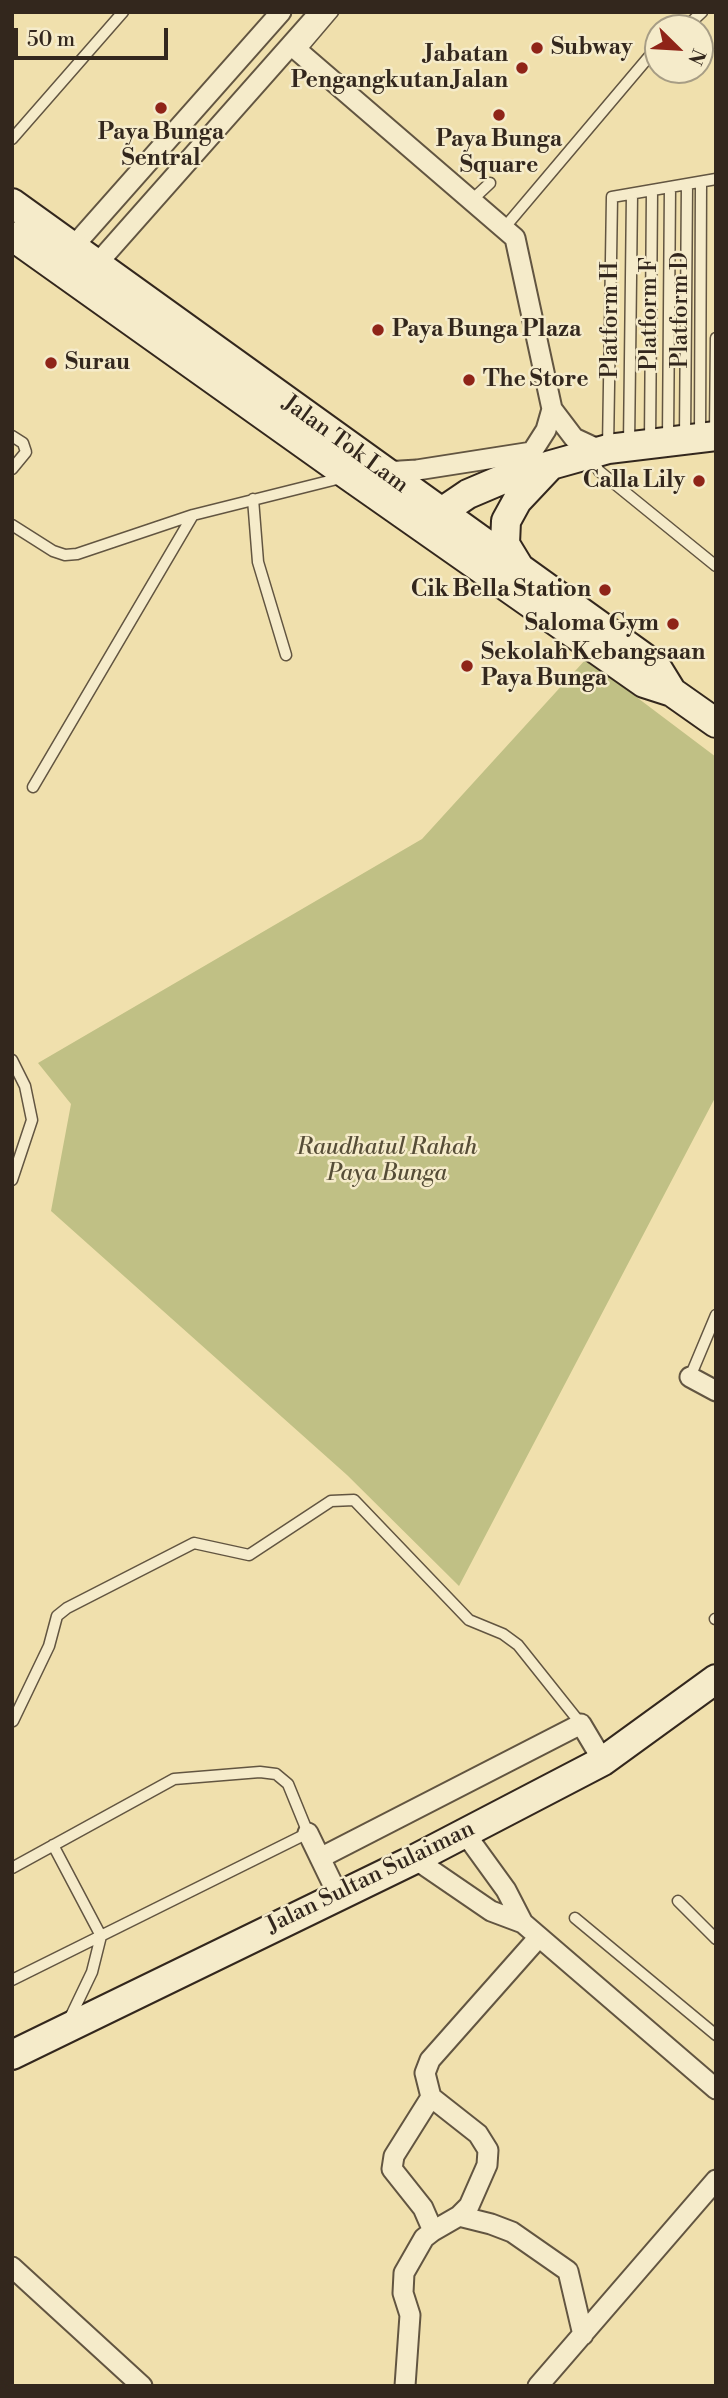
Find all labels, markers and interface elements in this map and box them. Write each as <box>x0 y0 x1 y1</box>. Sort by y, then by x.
scale bar <box>18 14 172 58</box>
north arrow <box>644 14 714 84</box>
text: 50 m <box>27 27 75 53</box>
place label: Subway <box>551 34 633 62</box>
marker: Subway <box>529 40 545 56</box>
place label: Jabatan Pengangkutan Jalan <box>291 41 508 95</box>
text: N <box>682 45 710 68</box>
marker: Jabatan Pengangkutan Jalan <box>514 60 530 76</box>
marker: Paya Bunga Sentral <box>153 100 169 116</box>
marker: Paya Bunga Square <box>491 107 507 123</box>
place label: Paya Bunga Sentral <box>98 119 224 173</box>
place label: Paya Bunga Square <box>436 126 562 180</box>
street label: Platform D <box>667 252 695 368</box>
street label: Platform F <box>636 257 664 371</box>
street label: Platform H <box>597 262 625 378</box>
place label: Paya Bunga Plaza <box>392 316 581 344</box>
marker: Paya Bunga Plaza <box>370 322 386 338</box>
place label: Surau <box>65 349 130 377</box>
marker: Surau <box>43 355 59 371</box>
place label: The Store <box>483 366 589 394</box>
marker: The Store <box>461 372 477 388</box>
street label: Jalan Tok Lam <box>277 390 413 500</box>
place label: Calla Lily <box>583 467 685 495</box>
marker: Calla Lily <box>691 473 707 489</box>
place label: Cik Bella Station <box>411 576 591 604</box>
marker: Cik Bella Station <box>597 582 613 598</box>
place label: Saloma Gym <box>525 610 659 638</box>
marker: Saloma Gym <box>665 616 681 632</box>
place label: Sekolah Kebangsaan Paya Bunga <box>481 639 705 693</box>
marker: Sekolah Kebangsaan Paya Bunga <box>459 658 475 674</box>
park label: Raudhatul Rahah Paya Bunga <box>297 1134 477 1188</box>
street label: Jalan Sultan Sulaiman <box>263 1816 479 1940</box>

